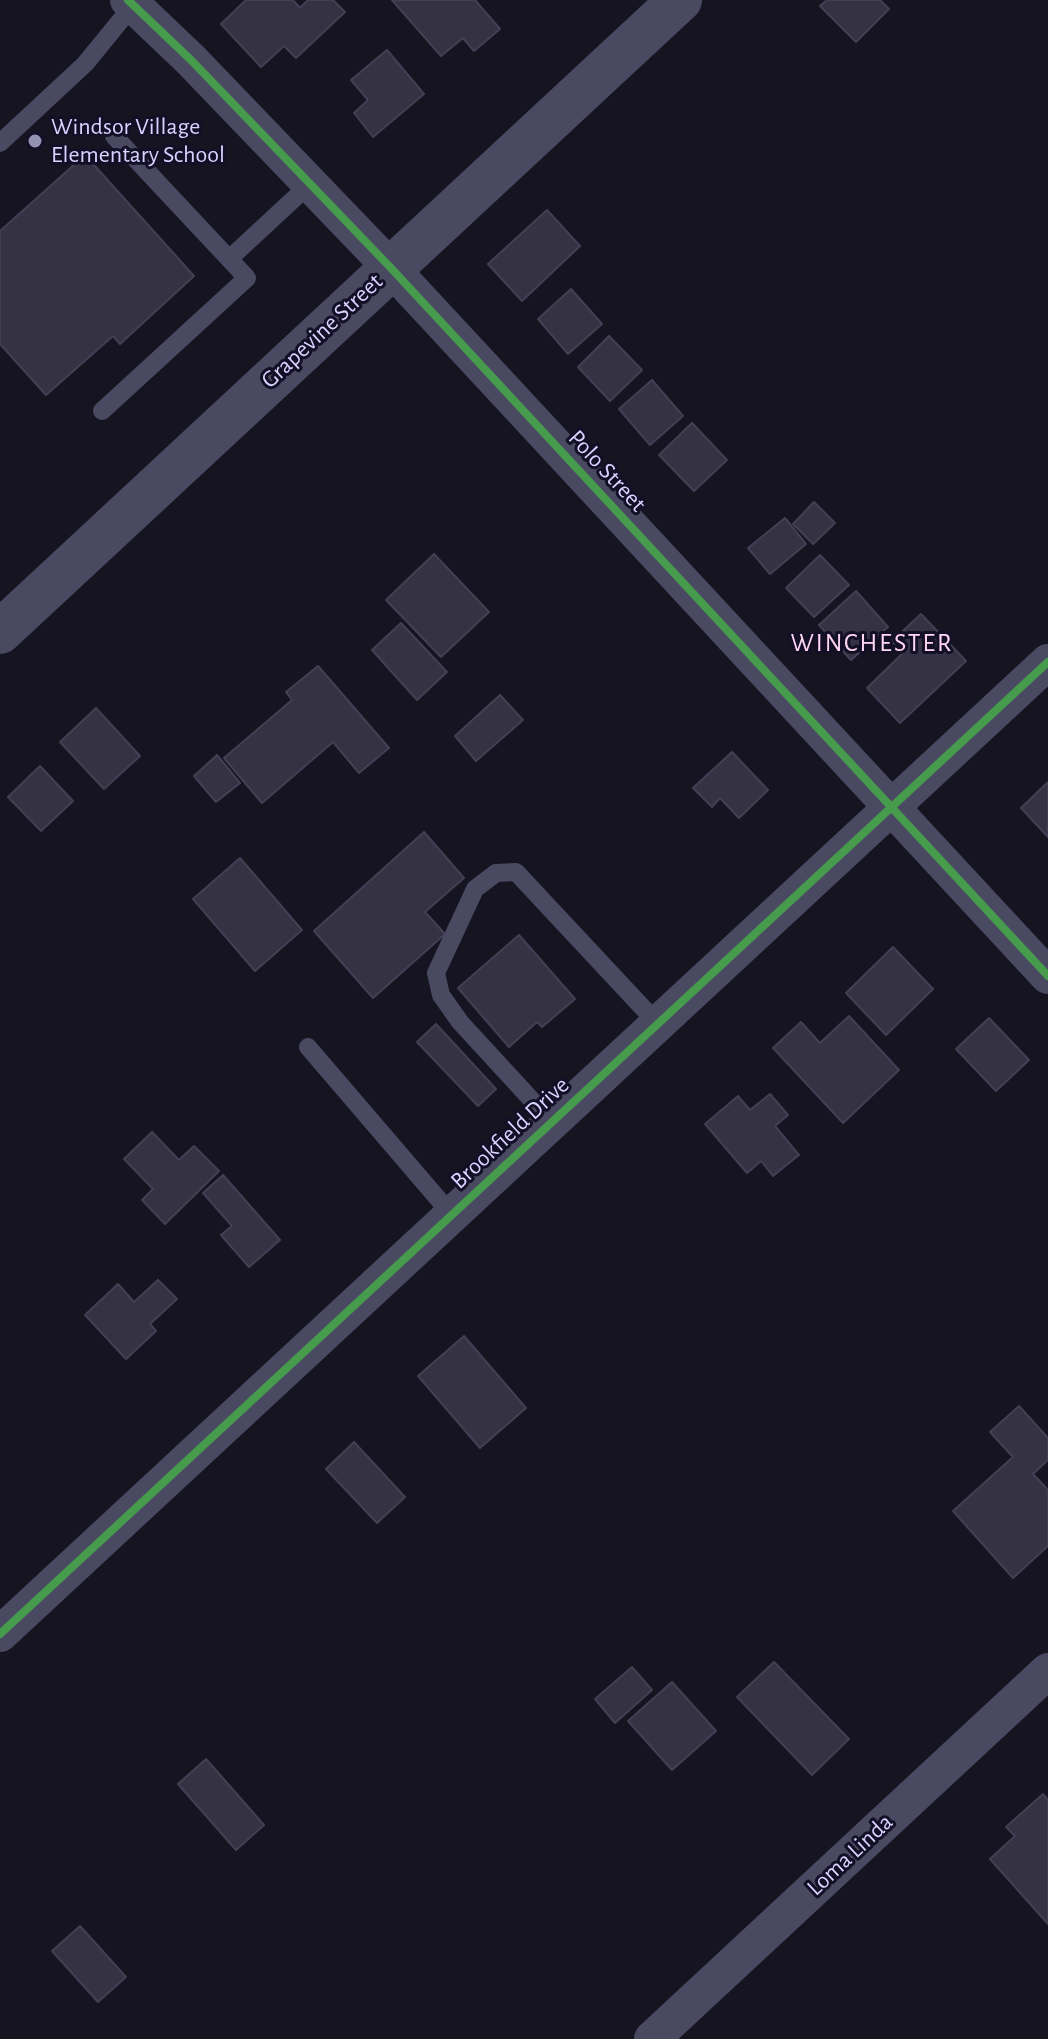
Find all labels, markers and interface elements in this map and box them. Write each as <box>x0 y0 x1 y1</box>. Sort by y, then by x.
place label: Windsor Village Elementary School <box>51 113 225 169</box>
marker: Windsor Village Elementary School <box>26 132 44 150</box>
street label: Grapevine Street <box>255 267 389 395</box>
street label: Polo Street <box>562 424 652 518</box>
district label: WINCHESTER <box>791 627 953 659</box>
street label: Brookfield Drive <box>445 1071 575 1195</box>
street label: Loma Linda <box>801 1808 899 1902</box>

